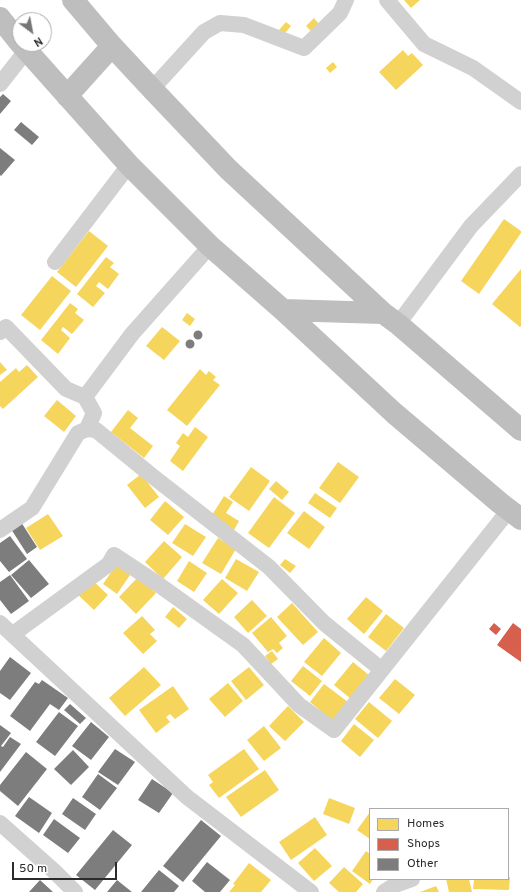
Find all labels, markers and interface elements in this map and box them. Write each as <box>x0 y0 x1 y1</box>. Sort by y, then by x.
north arrow <box>12 12 52 52</box>
text: N <box>31 33 45 49</box>
legend <box>369 808 509 880</box>
text: Homes <box>407 816 444 832</box>
text: Shops <box>407 836 440 852</box>
scale bar <box>14 854 119 880</box>
text: Other <box>407 856 438 872</box>
text: 50 m <box>19 861 47 877</box>

